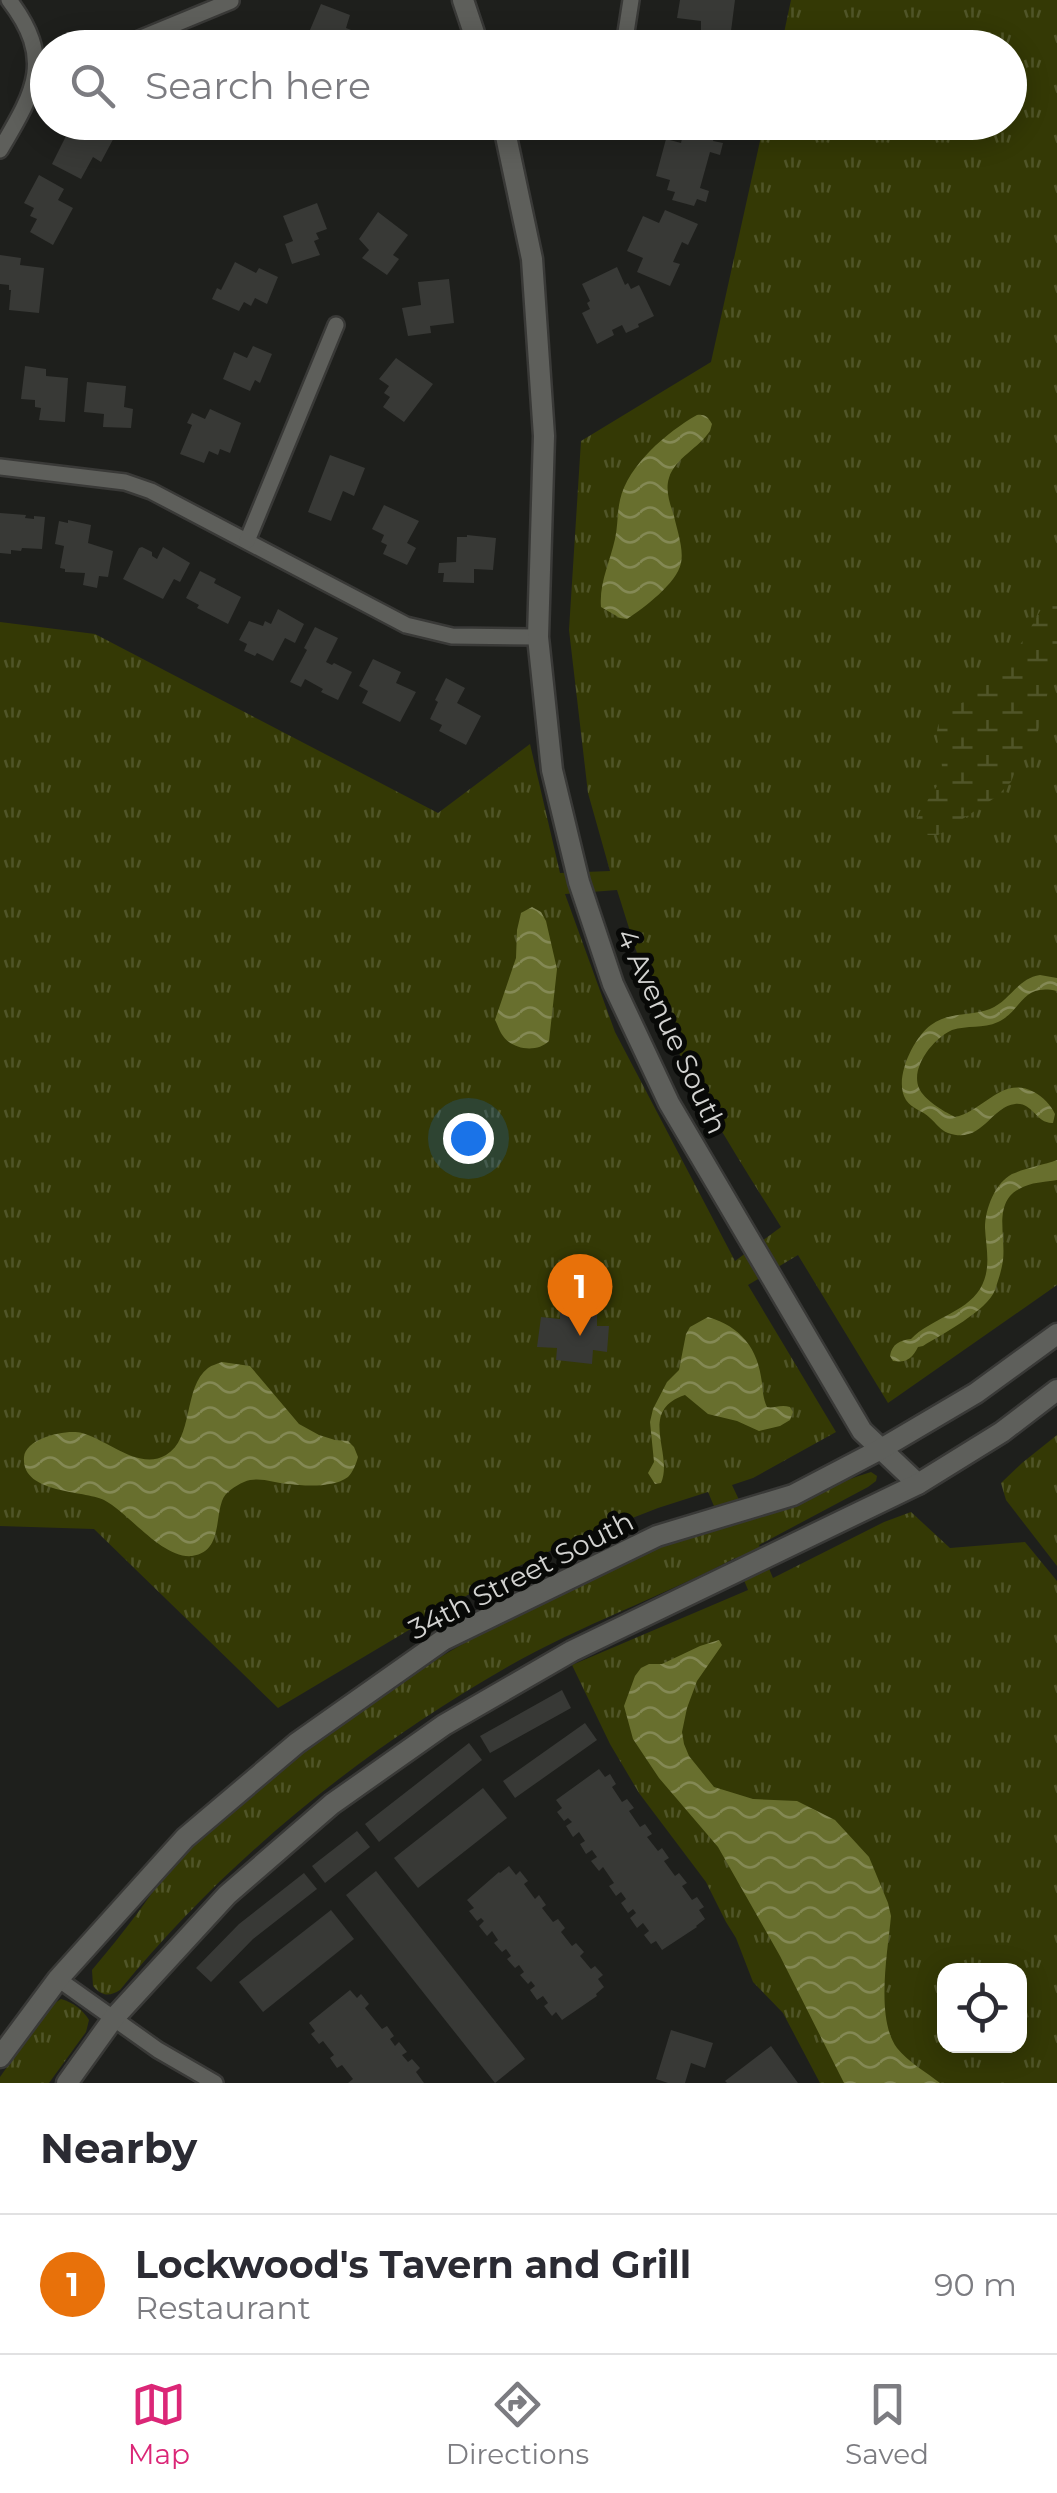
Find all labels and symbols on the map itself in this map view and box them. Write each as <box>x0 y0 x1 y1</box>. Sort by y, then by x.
street label: 4 Avenue South <box>610 923 734 1139</box>
your location <box>443 1113 494 1164</box>
pin: 1 <box>548 1254 612 1336</box>
street label: 34th Street South <box>403 1504 639 1646</box>

